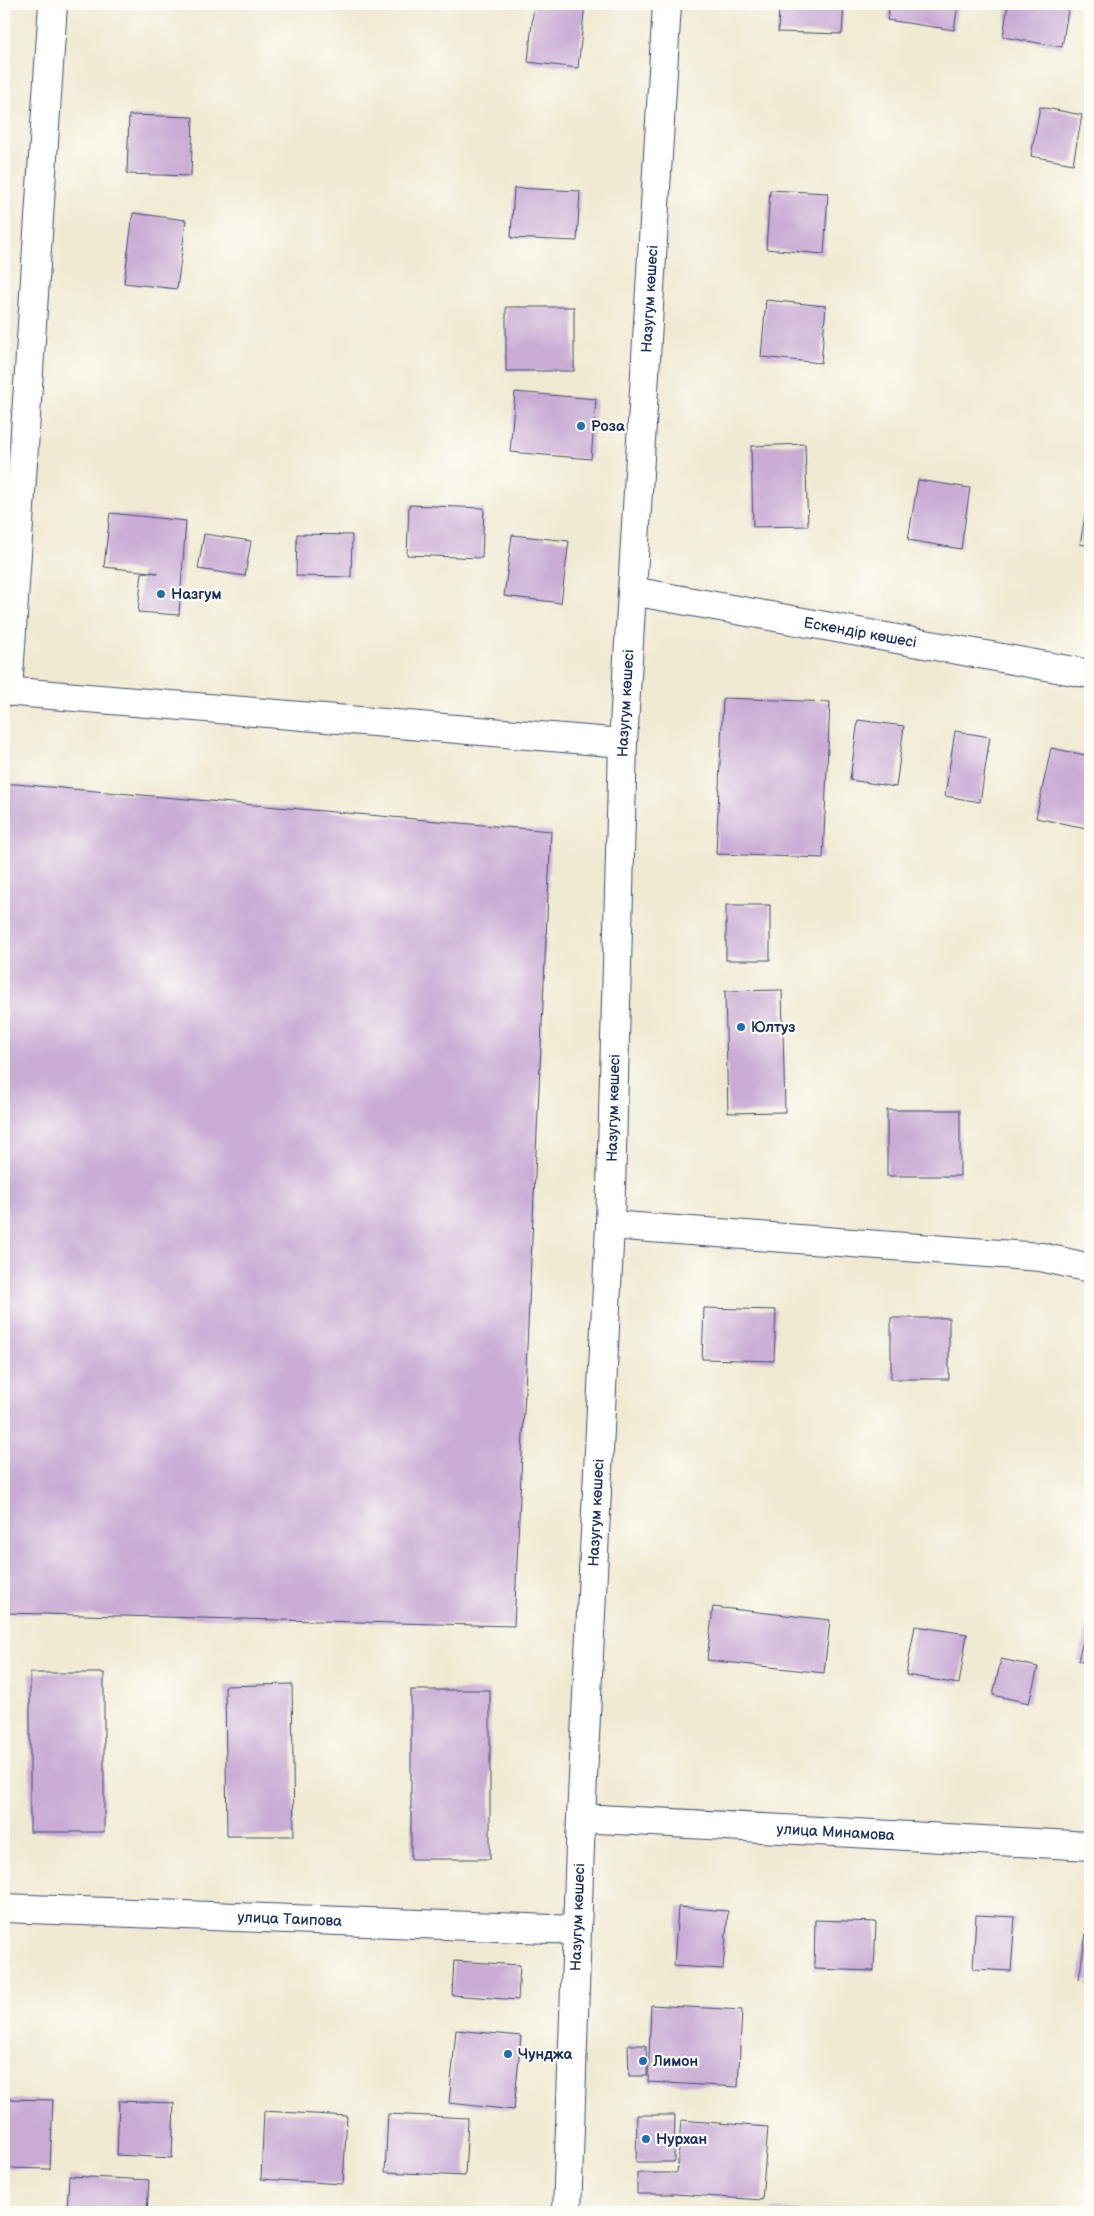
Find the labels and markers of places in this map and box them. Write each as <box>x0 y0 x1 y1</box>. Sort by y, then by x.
place label: Роза <box>591 417 625 436</box>
marker: Роза <box>575 420 587 432</box>
place label: Назгум <box>171 585 221 604</box>
marker: Назгум <box>155 588 167 600</box>
place label: Юлтуз <box>751 1018 795 1037</box>
marker: Юлтуз <box>735 1021 747 1033</box>
place label: Чунджа <box>518 2045 572 2064</box>
marker: Чунджа <box>502 2048 514 2060</box>
place label: Лимон <box>652 2052 698 2071</box>
marker: Лимон <box>637 2055 649 2067</box>
place label: Нурхан <box>656 2130 707 2149</box>
marker: Нурхан <box>640 2133 652 2145</box>

